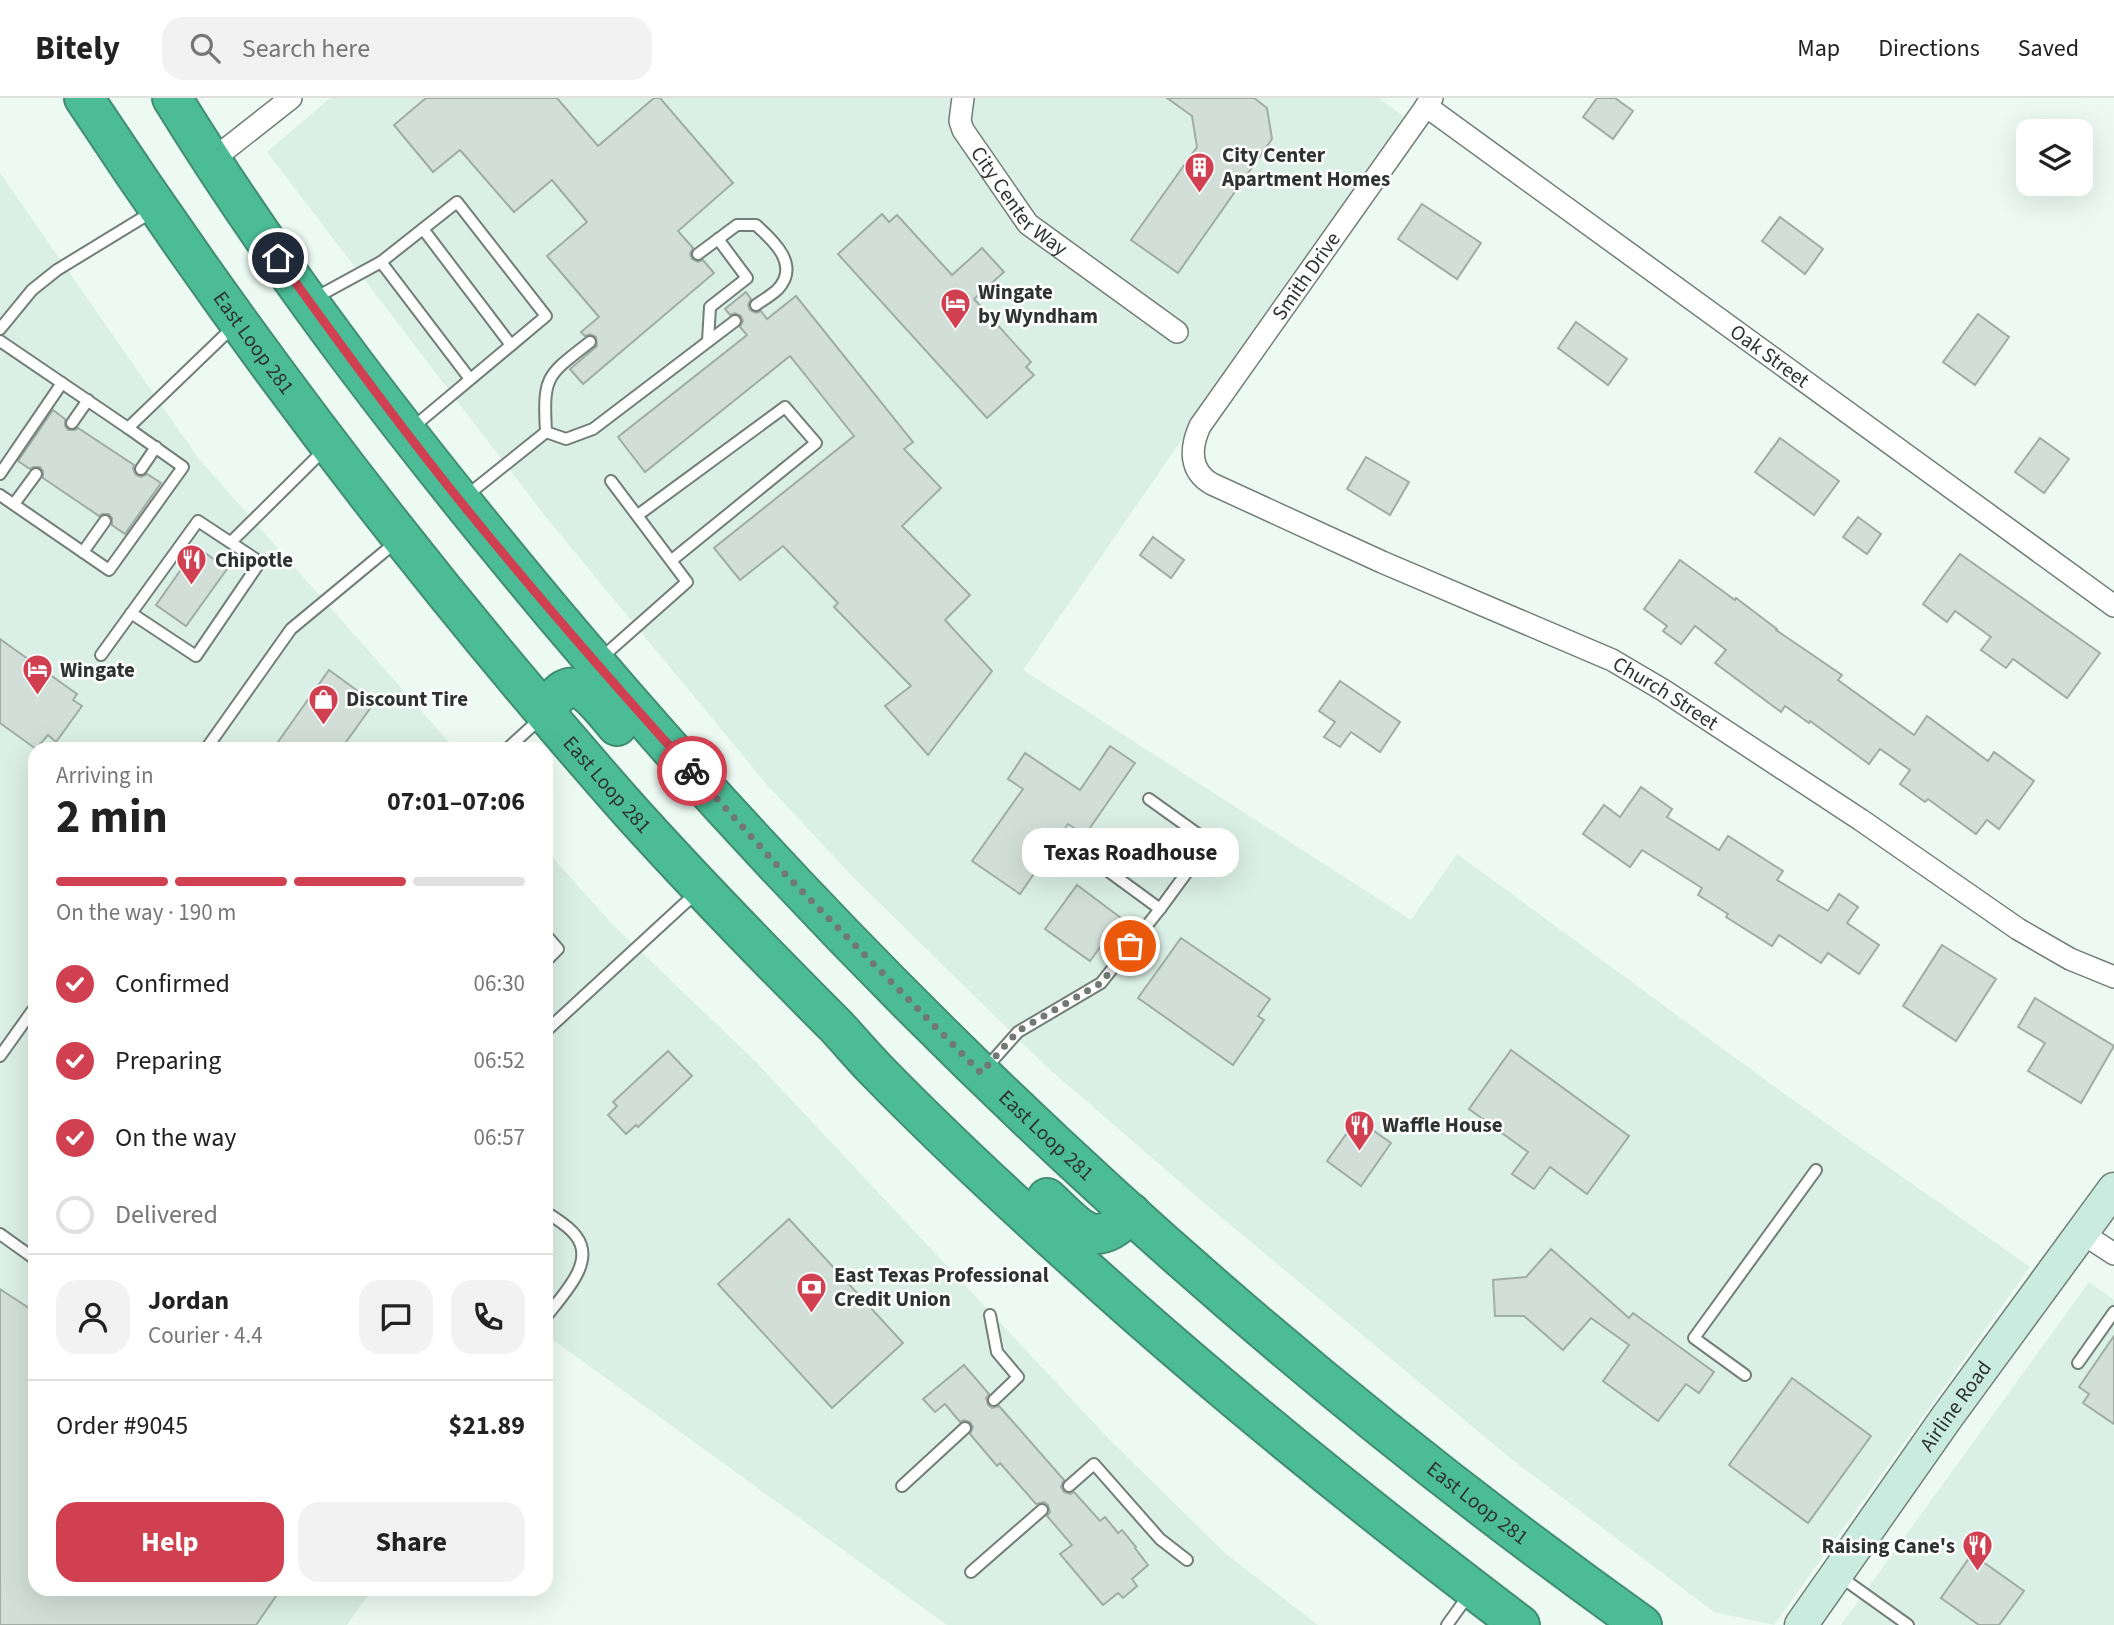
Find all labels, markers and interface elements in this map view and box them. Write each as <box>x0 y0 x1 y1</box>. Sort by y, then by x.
search box <box>162 17 652 80</box>
text: Bitely <box>35 25 120 72</box>
icon: search <box>186 29 224 67</box>
text: Search here <box>242 30 370 67</box>
text: Map <box>1797 31 1840 66</box>
text: Directions <box>1878 31 1980 66</box>
text: Saved <box>2018 31 2079 66</box>
map controls <box>2016 119 2093 196</box>
button: layers <box>2016 119 2093 196</box>
street label: City Center Way <box>963 140 1074 263</box>
place label: City Center Apartment Homes <box>1221 140 1390 194</box>
building icon: City Center Apartment Homes <box>1182 150 1216 194</box>
street label: Smith Drive <box>1264 226 1348 326</box>
pin <box>248 228 308 288</box>
icon: home <box>259 239 297 277</box>
place label: Wingate by Wyndham <box>978 277 1098 331</box>
street label: East Loop 281 <box>206 285 302 401</box>
hotel icon: Wingate by Wyndham <box>938 287 972 331</box>
street label: Oak Street <box>1724 317 1816 395</box>
restaurant icon: Chipotle <box>175 543 209 587</box>
place label: Chipotle <box>215 545 293 575</box>
street label: Church Street <box>1607 649 1725 738</box>
hotel icon: Wingate <box>20 653 54 697</box>
place label: Wingate <box>60 655 135 685</box>
shop icon: Discount Tire <box>306 682 340 726</box>
place label: Discount Tire <box>346 684 468 714</box>
street label: East Loop 281 <box>556 729 659 840</box>
courier <box>657 736 727 806</box>
icon: bike <box>673 752 711 790</box>
text: Arriving in <box>56 759 154 792</box>
text: 07:01–07:06 <box>387 783 525 820</box>
text: 2 min <box>56 785 168 850</box>
callout: Texas Roadhouse <box>1021 827 1238 876</box>
text: Texas Roadhouse <box>1044 836 1217 869</box>
text: On the way · 190 m <box>56 896 236 929</box>
pin <box>1100 916 1160 976</box>
icon: bag <box>1111 927 1149 965</box>
icon: check <box>56 965 94 1003</box>
text: Confirmed <box>115 965 230 1002</box>
text: 06:30 <box>474 967 525 1000</box>
icon: check <box>56 1042 94 1080</box>
text: Preparing <box>115 1042 221 1079</box>
text: 06:52 <box>474 1044 525 1077</box>
street label: East Loop 281 <box>992 1083 1101 1188</box>
restaurant icon: Waffle House <box>1342 1108 1376 1152</box>
place label: Waffle House <box>1382 1110 1503 1140</box>
icon: check <box>56 1119 94 1157</box>
text: On the way <box>115 1119 236 1156</box>
text: 06:57 <box>474 1121 525 1154</box>
text: Delivered <box>115 1196 218 1233</box>
place label: East Texas Professional Credit Union <box>834 1260 1049 1314</box>
bank icon: East Texas Professional Credit Union <box>794 1270 828 1314</box>
button: person <box>56 1280 130 1354</box>
button: chat <box>359 1280 433 1354</box>
button: phone <box>451 1280 525 1354</box>
text: Jordan <box>148 1282 229 1319</box>
text: Courier · 4.4 <box>148 1319 263 1352</box>
street label: Airline Road <box>1912 1354 1999 1457</box>
text: Order #9045 <box>56 1407 188 1444</box>
text: $21.89 <box>449 1407 525 1444</box>
street label: East Loop 281 <box>1420 1454 1535 1552</box>
button: Help <box>56 1502 284 1582</box>
button: Share <box>298 1502 525 1582</box>
restaurant icon: Raising Cane's <box>1961 1529 1995 1573</box>
place label: Raising Cane's <box>1822 1531 1955 1561</box>

